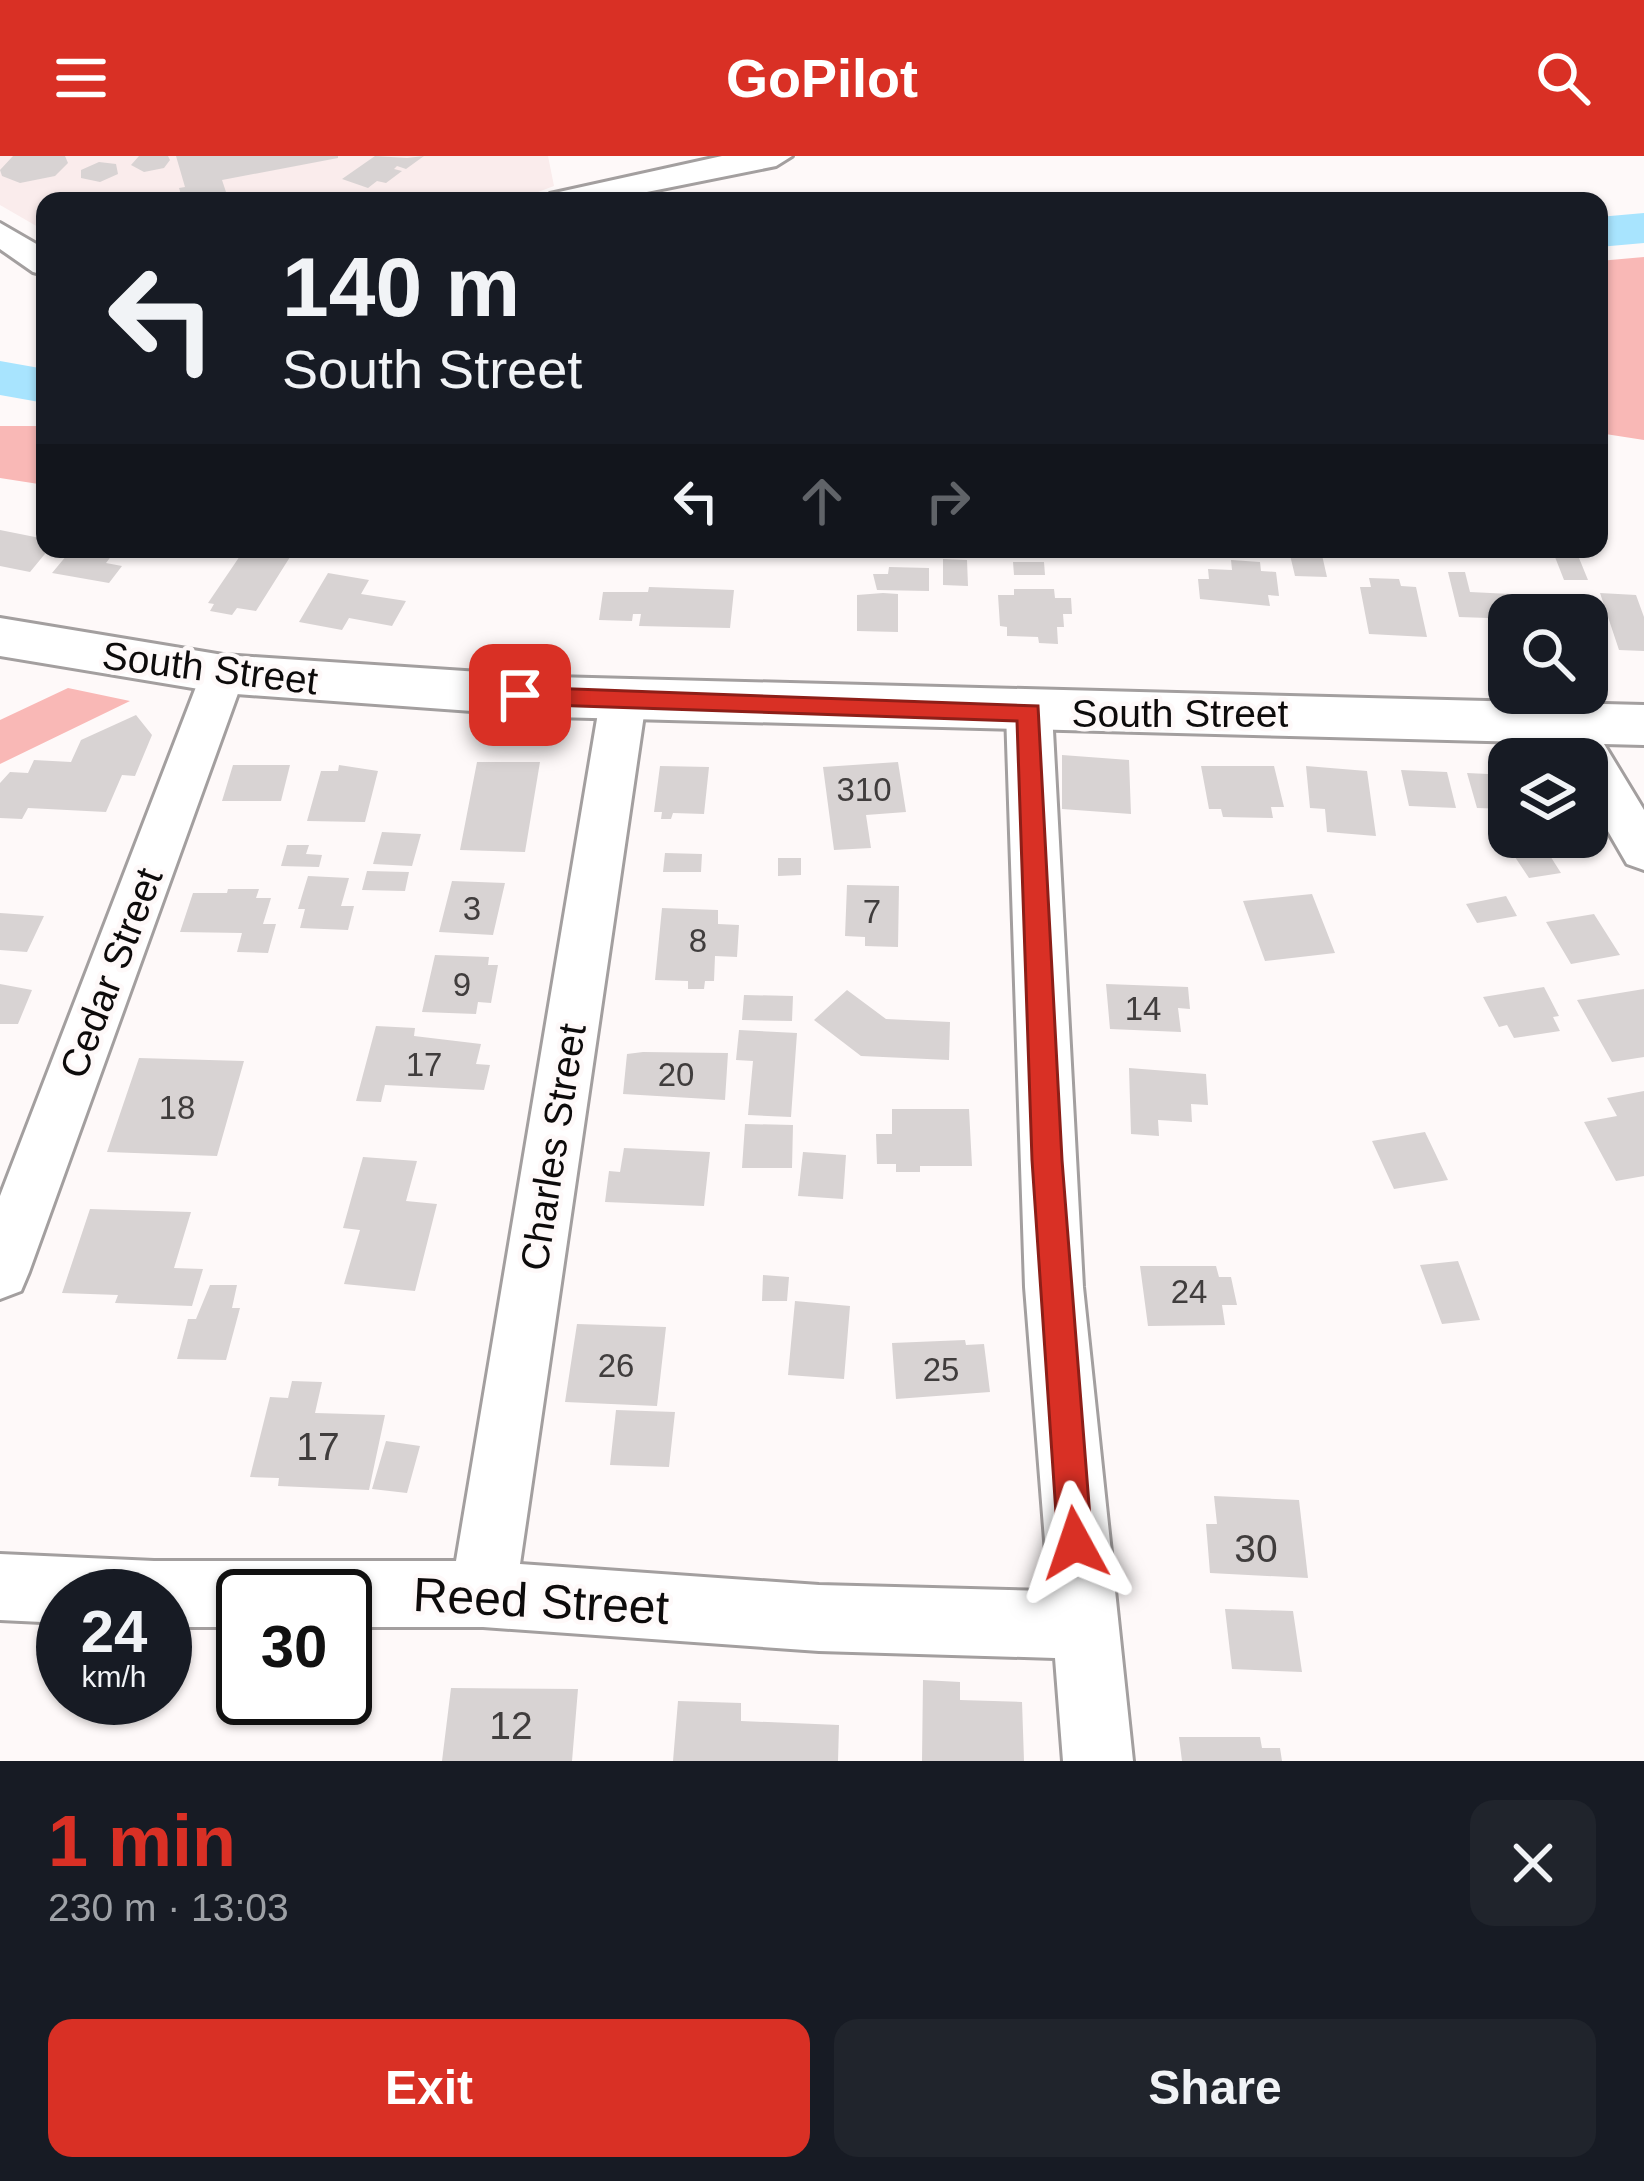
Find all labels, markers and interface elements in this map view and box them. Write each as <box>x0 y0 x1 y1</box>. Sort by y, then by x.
icon: menu <box>48 45 114 111</box>
icon: search <box>1530 45 1596 111</box>
text: GoPilot <box>726 48 918 108</box>
icon: left <box>84 240 240 396</box>
text: 140 m <box>282 240 520 334</box>
text: South Street <box>282 339 582 399</box>
icon: left <box>663 468 729 534</box>
icon: ahead <box>789 468 855 534</box>
icon: right <box>915 468 981 534</box>
map controls <box>1488 594 1608 858</box>
button: search <box>1488 594 1608 714</box>
street label: South Street <box>100 633 320 703</box>
pin <box>469 644 571 746</box>
icon: arrive <box>487 662 553 728</box>
street label: South Street <box>1072 692 1289 735</box>
button: layers <box>1488 738 1608 858</box>
house number: 310 <box>836 771 892 808</box>
street label: Cedar Street <box>51 862 171 1084</box>
house number: 3 <box>463 890 481 927</box>
house number: 7 <box>863 893 881 930</box>
house number: 8 <box>689 922 707 959</box>
house number: 9 <box>453 966 471 1003</box>
house number: 14 <box>1125 990 1161 1027</box>
street label: Charles Street <box>512 1020 594 1273</box>
house number: 17 <box>406 1046 442 1083</box>
house number: 20 <box>658 1056 694 1093</box>
house number: 18 <box>159 1089 195 1126</box>
house number: 24 <box>1171 1273 1207 1310</box>
house number: 26 <box>598 1347 634 1384</box>
house number: 25 <box>923 1351 959 1388</box>
house number: 17 <box>296 1425 340 1468</box>
position arrow <box>1012 1480 1138 1606</box>
house number: 30 <box>1234 1527 1278 1570</box>
street label: Reed Street <box>412 1568 670 1634</box>
speed limit sign: 30 <box>216 1569 372 1725</box>
text: 24 <box>81 1598 147 1665</box>
text: km/h <box>81 1660 147 1693</box>
house number: 12 <box>489 1704 533 1747</box>
button: close <box>1470 1800 1596 1926</box>
text: 1 min <box>48 1801 236 1881</box>
text: 230 m · 13:03 <box>48 1886 289 1929</box>
button: Exit <box>48 2019 810 2157</box>
button: Share <box>834 2019 1596 2157</box>

